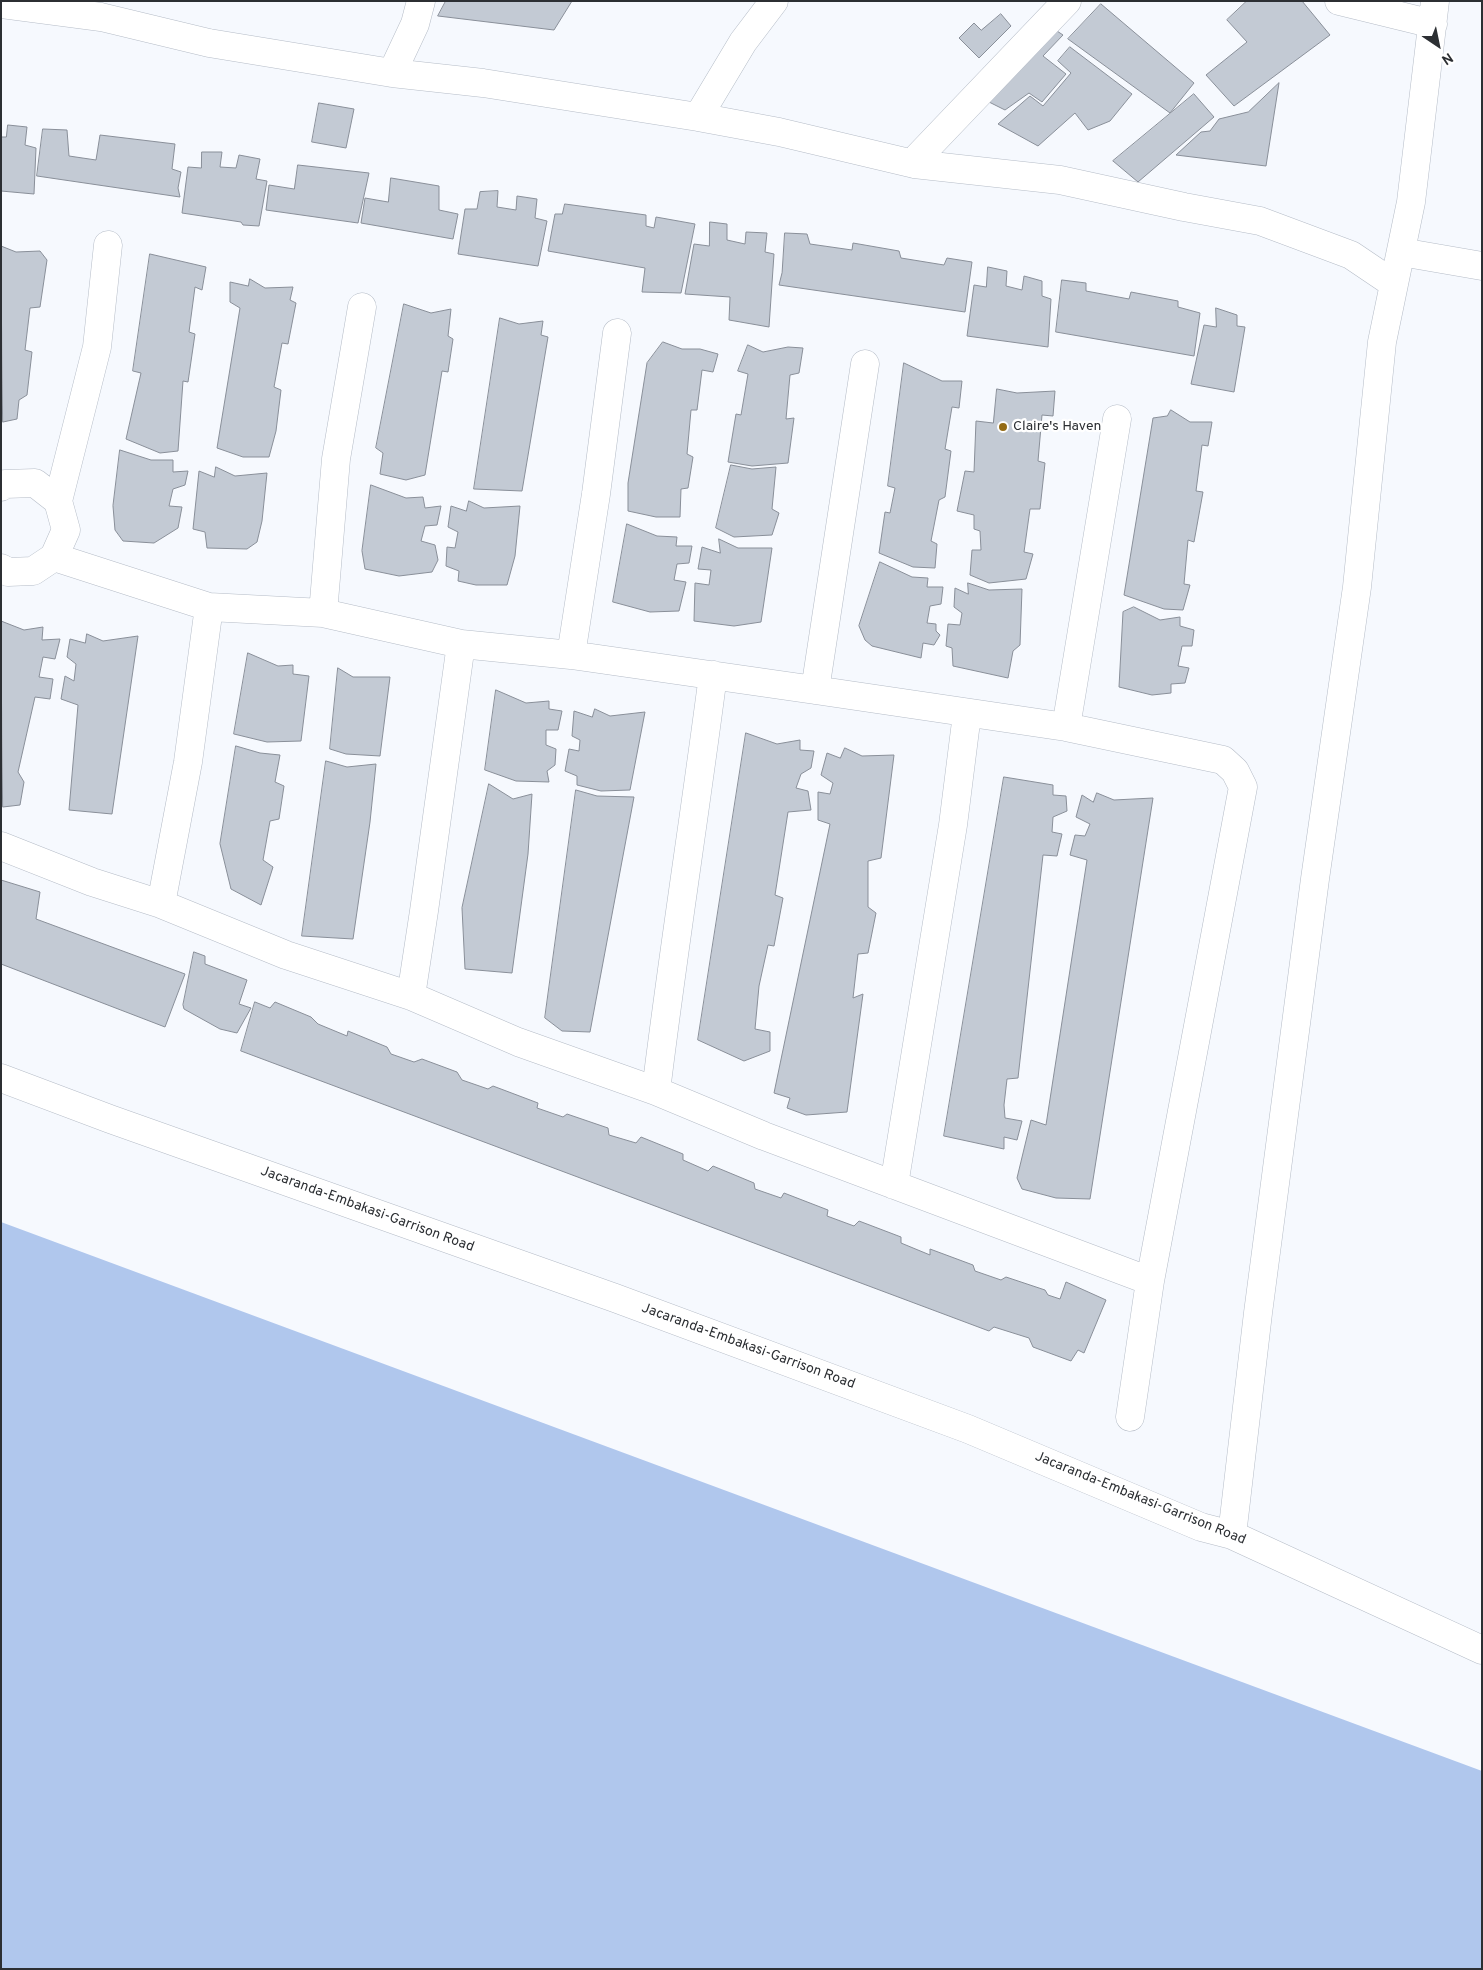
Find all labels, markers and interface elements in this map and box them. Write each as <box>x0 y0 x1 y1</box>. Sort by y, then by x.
north arrow <box>1413 20 1463 70</box>
text: N <box>1438 48 1456 68</box>
place label: Claire's Haven <box>1013 419 1101 435</box>
marker: Claire's Haven <box>997 421 1009 433</box>
street label: Jacaranda-Embakasi-Garrison Road <box>258 1163 476 1257</box>
street label: Jacaranda-Embakasi-Garrison Road <box>639 1300 857 1394</box>
street label: Jacaranda-Embakasi-Garrison Road <box>1032 1449 1248 1549</box>

